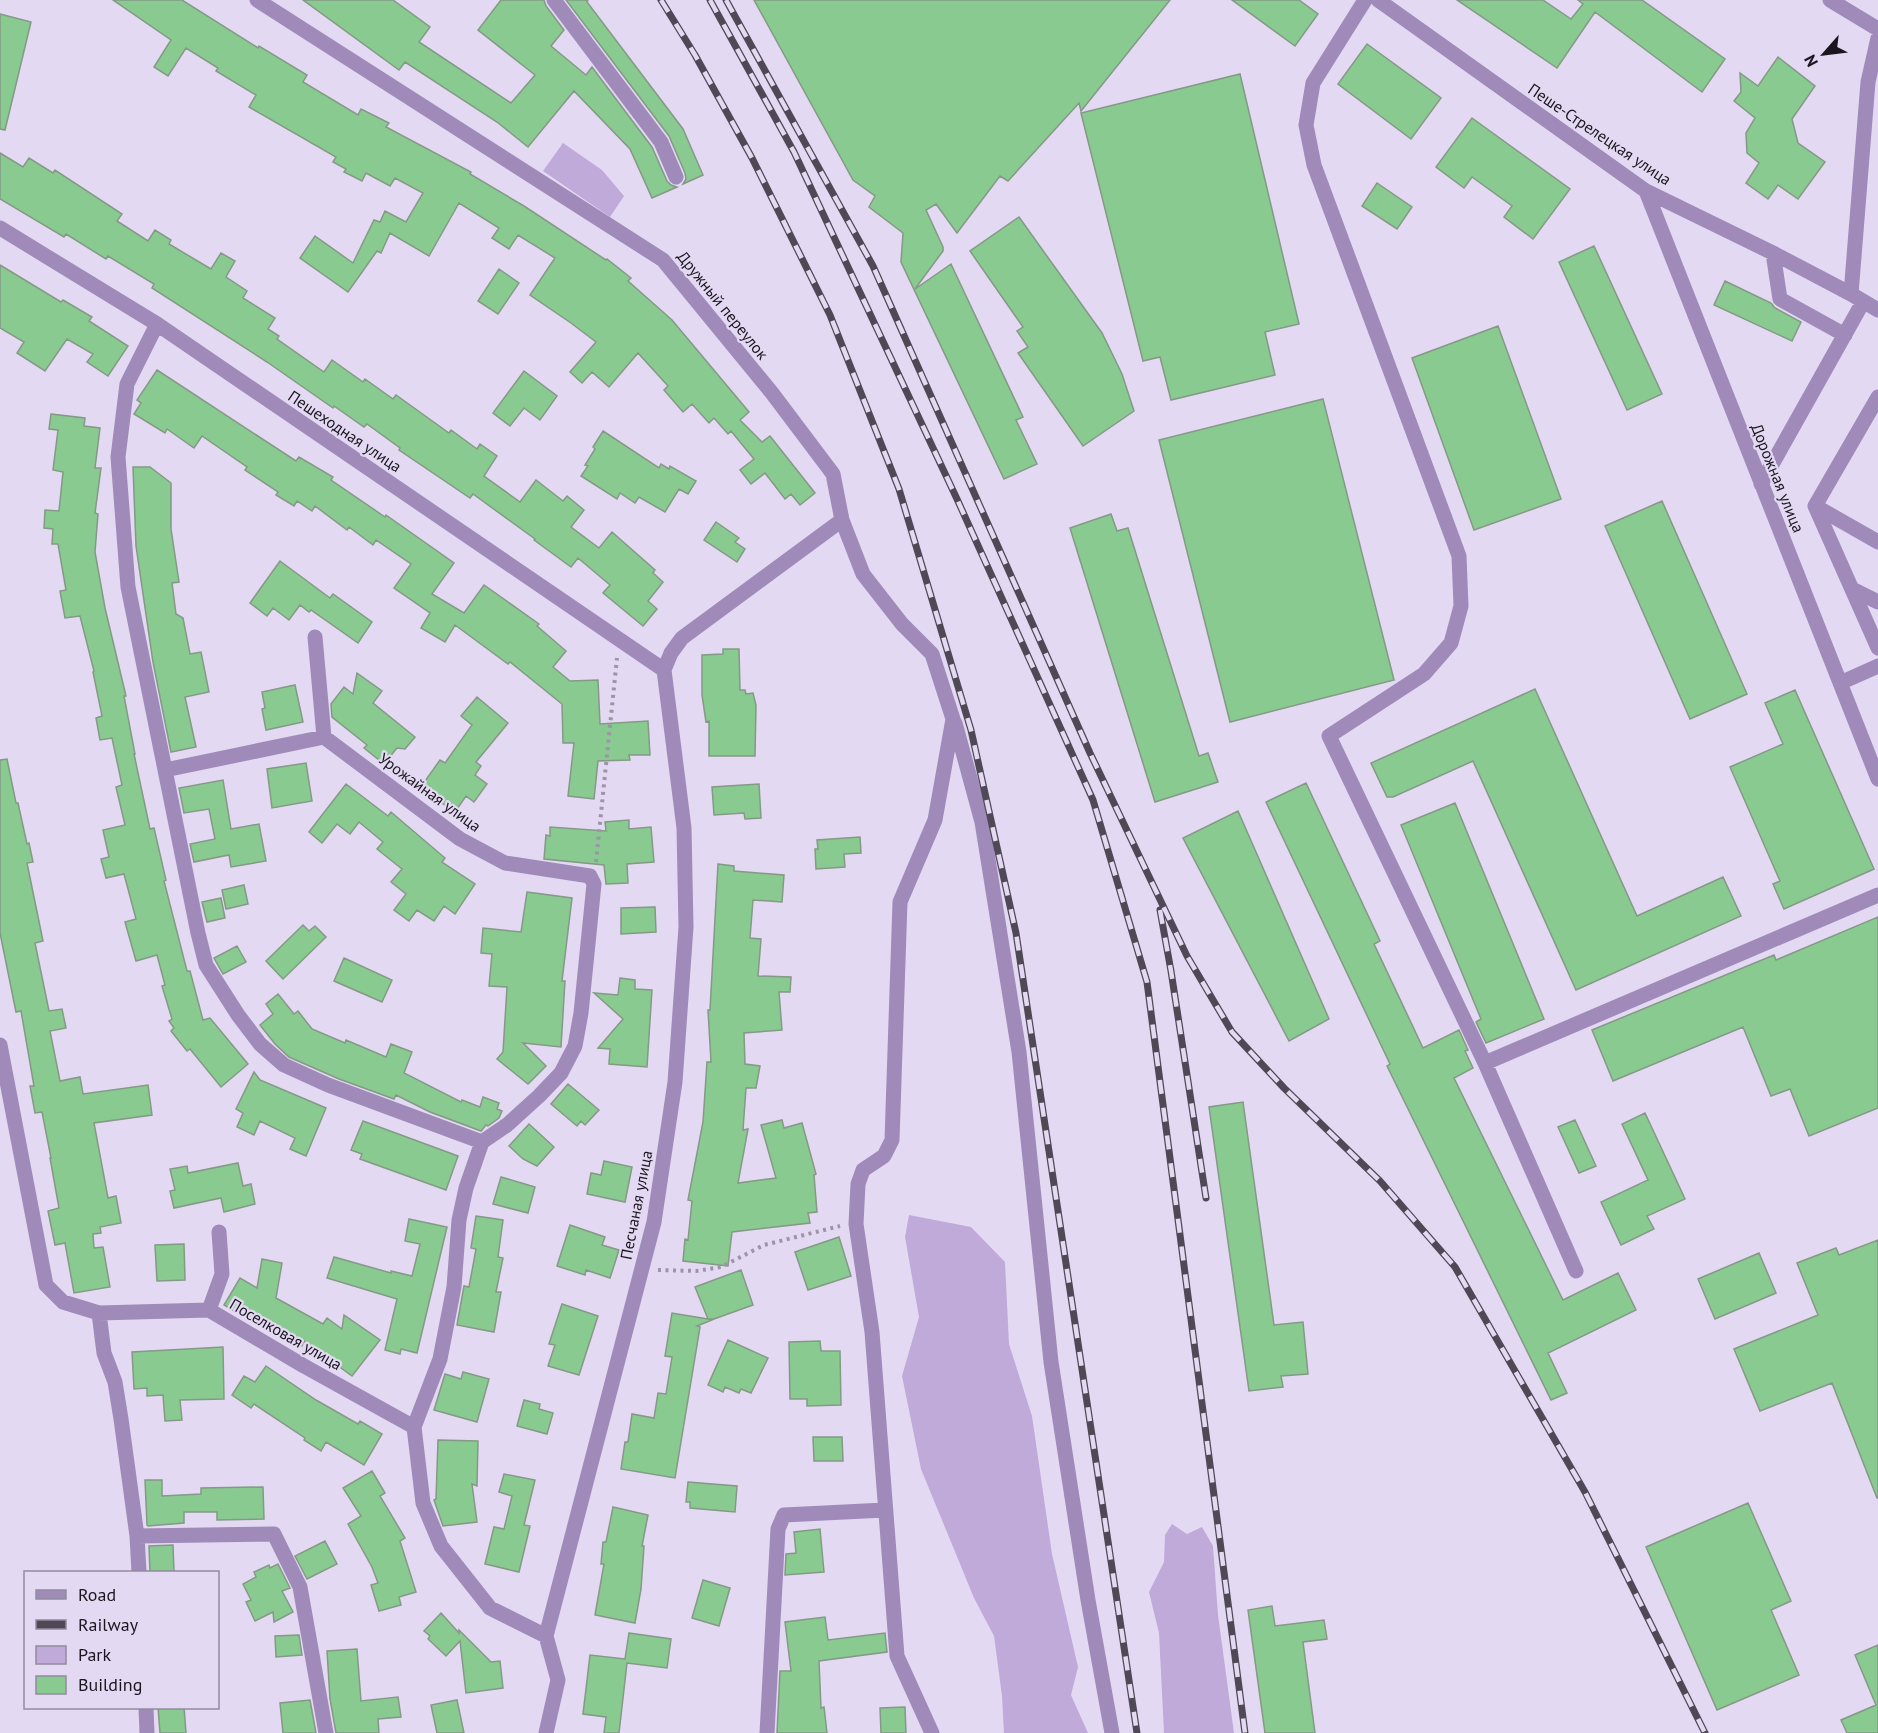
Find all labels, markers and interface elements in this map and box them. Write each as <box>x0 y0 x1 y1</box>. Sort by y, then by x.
north arrow <box>1794 24 1854 84</box>
text: N <box>1799 52 1822 70</box>
street label: Пеше-Стрелецкая улица <box>1525 79 1675 189</box>
street label: Дружный переулок <box>673 247 773 364</box>
street label: Пешеходная улица <box>285 386 405 476</box>
street label: Дорожная улица <box>1747 421 1809 535</box>
street label: Урожайная улица <box>375 748 485 836</box>
street label: Песчаная улица <box>616 1149 656 1261</box>
street label: Поселковая улица <box>226 1294 346 1374</box>
legend <box>24 1571 219 1709</box>
text: Road <box>78 1583 116 1606</box>
text: Railway <box>78 1613 139 1636</box>
text: Park <box>78 1643 111 1666</box>
text: Building <box>78 1673 142 1696</box>

